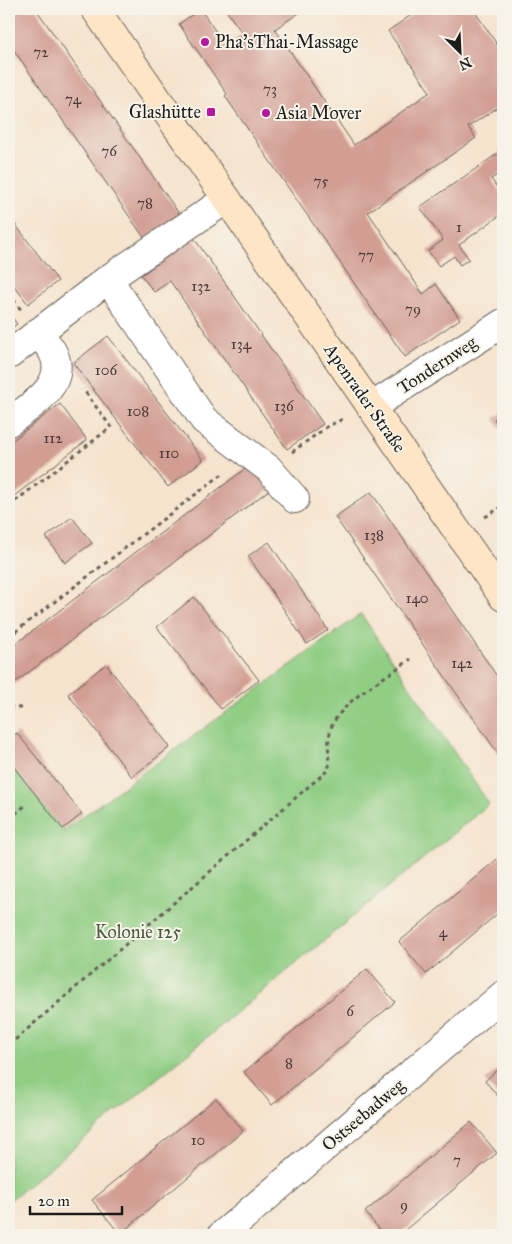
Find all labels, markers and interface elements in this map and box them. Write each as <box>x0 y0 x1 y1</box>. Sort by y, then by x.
north arrow <box>434 28 484 78</box>
place label: Pha'sThai-Massage <box>215 31 359 54</box>
marker: Pha'sThai-Massage <box>199 36 211 48</box>
house number: 72 <box>33 43 49 61</box>
text: N <box>456 53 474 74</box>
house number: 73 <box>263 80 277 98</box>
house number: 74 <box>65 90 82 108</box>
place label: Glashütte <box>129 101 201 123</box>
place label: Asia Mover <box>275 102 361 124</box>
marker: Glashütte <box>205 106 217 118</box>
marker: Asia Mover <box>260 107 272 119</box>
house number: 76 <box>101 142 118 160</box>
house number: 75 <box>314 172 329 190</box>
house number: 78 <box>137 194 153 212</box>
house number: 1 <box>456 218 462 236</box>
house number: 77 <box>358 246 374 264</box>
house number: 132 <box>191 277 211 295</box>
house number: 79 <box>405 300 421 318</box>
street label: Tondernweg <box>393 331 482 400</box>
house number: 134 <box>231 335 252 353</box>
street label: Apenrader Straße <box>319 339 411 457</box>
house number: 106 <box>95 361 118 379</box>
house number: 136 <box>274 397 295 415</box>
house number: 108 <box>127 402 149 420</box>
house number: 112 <box>43 429 63 447</box>
house number: 110 <box>159 444 179 462</box>
house number: 138 <box>364 526 384 544</box>
house number: 140 <box>405 589 429 607</box>
house number: 142 <box>451 654 473 672</box>
park label: Kolonie 125 <box>95 921 182 943</box>
house number: 4 <box>439 923 448 941</box>
house number: 6 <box>346 1002 355 1020</box>
house number: 8 <box>285 1054 293 1072</box>
street label: Ostseebadweg <box>317 1074 410 1157</box>
house number: 10 <box>191 1131 205 1149</box>
house number: 7 <box>453 1151 461 1169</box>
scale bar <box>30 1184 122 1216</box>
text: 20 m <box>38 1192 70 1210</box>
house number: 9 <box>400 1196 408 1214</box>

